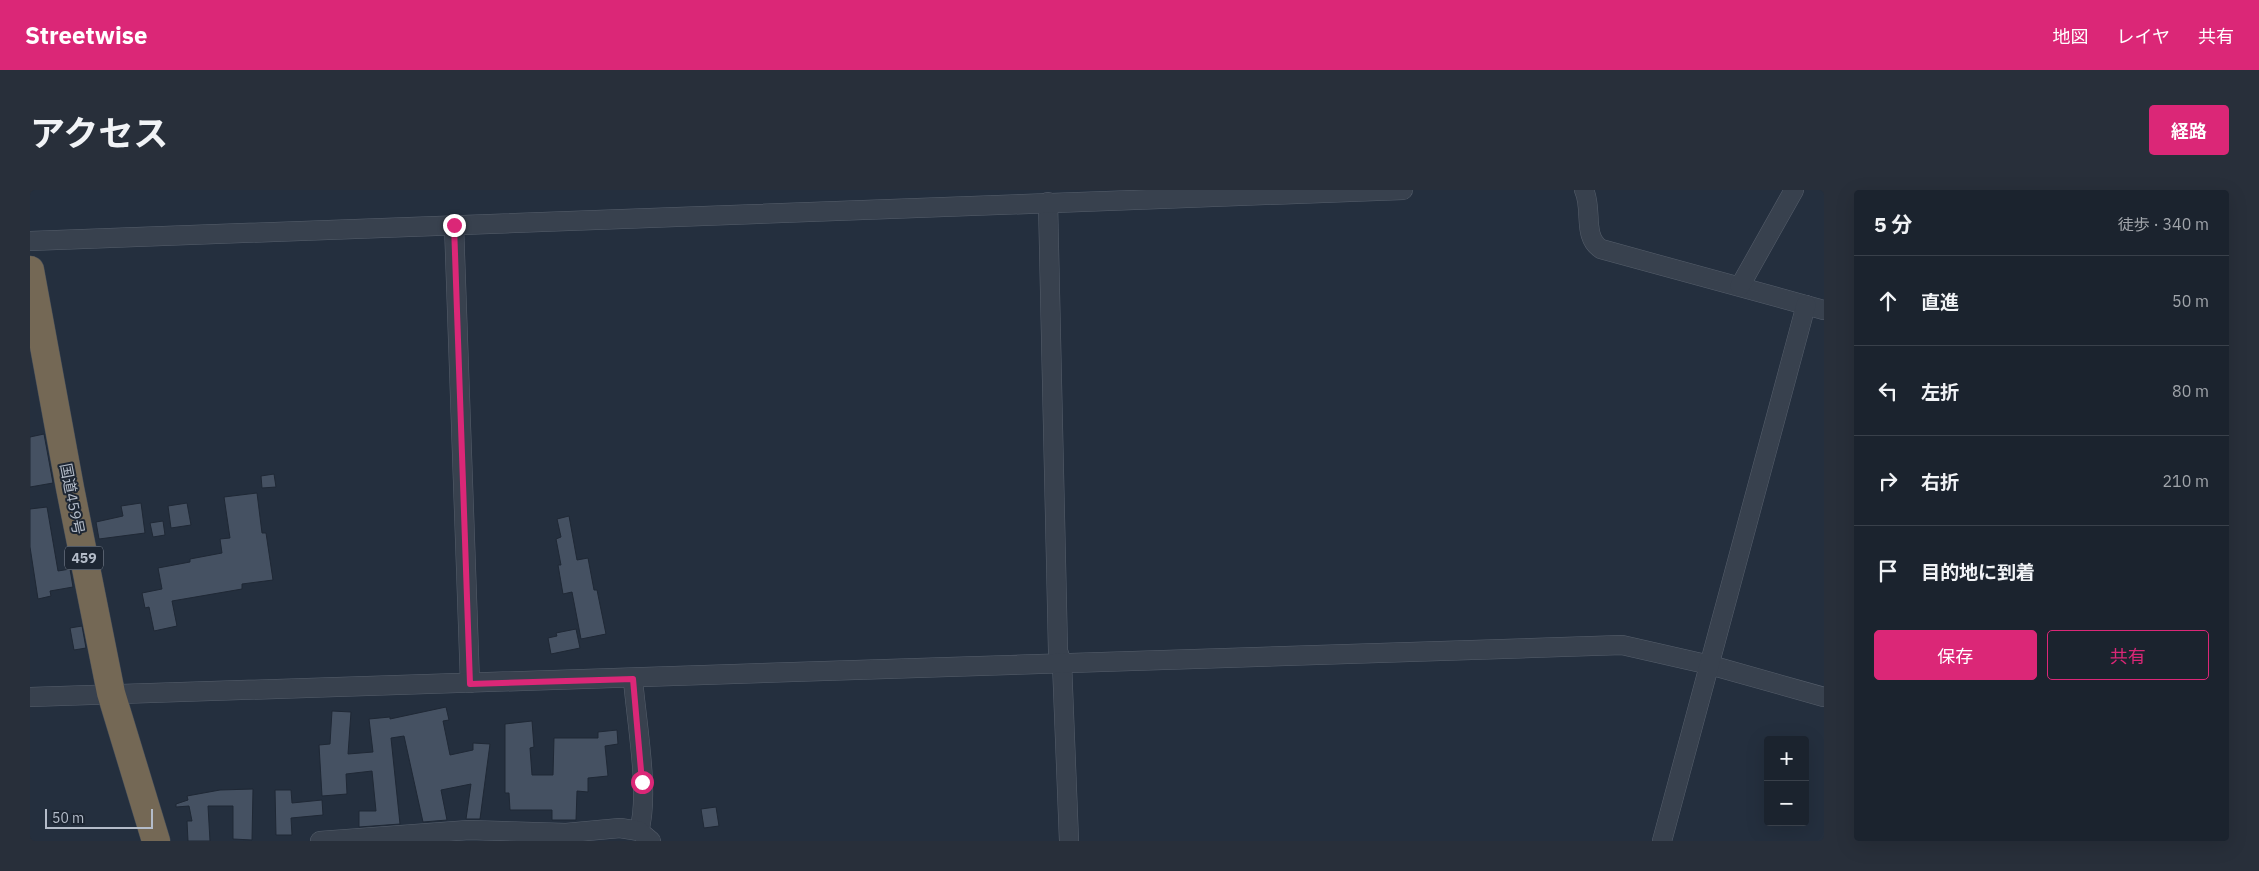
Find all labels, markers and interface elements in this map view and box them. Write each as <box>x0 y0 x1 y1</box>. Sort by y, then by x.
text: Streetwise <box>25 19 147 51</box>
text: 地図 <box>2053 25 2089 48</box>
text: レイヤ <box>2117 25 2170 48</box>
text: 共有 <box>2198 25 2234 48</box>
button: 経路 <box>2149 105 2229 155</box>
text: アクセス <box>30 110 168 156</box>
text: 5 分 <box>1874 210 1913 238</box>
route end <box>443 214 466 237</box>
text: 徒歩 · 340 m <box>2118 214 2209 234</box>
icon: ahead <box>1874 287 1902 315</box>
text: 直進 <box>1921 290 1959 314</box>
text: 50 m <box>2172 291 2209 311</box>
icon: left <box>1874 377 1902 405</box>
text: 左折 <box>1921 380 1959 404</box>
text: 80 m <box>2172 381 2209 401</box>
street label: 国道459号 <box>56 462 89 536</box>
icon: right <box>1874 467 1902 495</box>
text: 右折 <box>1921 470 1959 494</box>
text: 210 m <box>2162 471 2209 491</box>
road number: 459 <box>65 546 103 569</box>
icon: arrive <box>1874 557 1902 585</box>
text: 目的地に到着 <box>1921 560 2035 584</box>
button: 保存 <box>1874 630 2037 680</box>
button: 共有 <box>2047 630 2209 680</box>
map controls <box>1764 736 1809 826</box>
button: + <box>1764 736 1809 781</box>
route start <box>631 771 654 794</box>
button: − <box>1764 781 1809 826</box>
scale bar <box>45 806 152 829</box>
text: 50 m <box>52 809 84 827</box>

